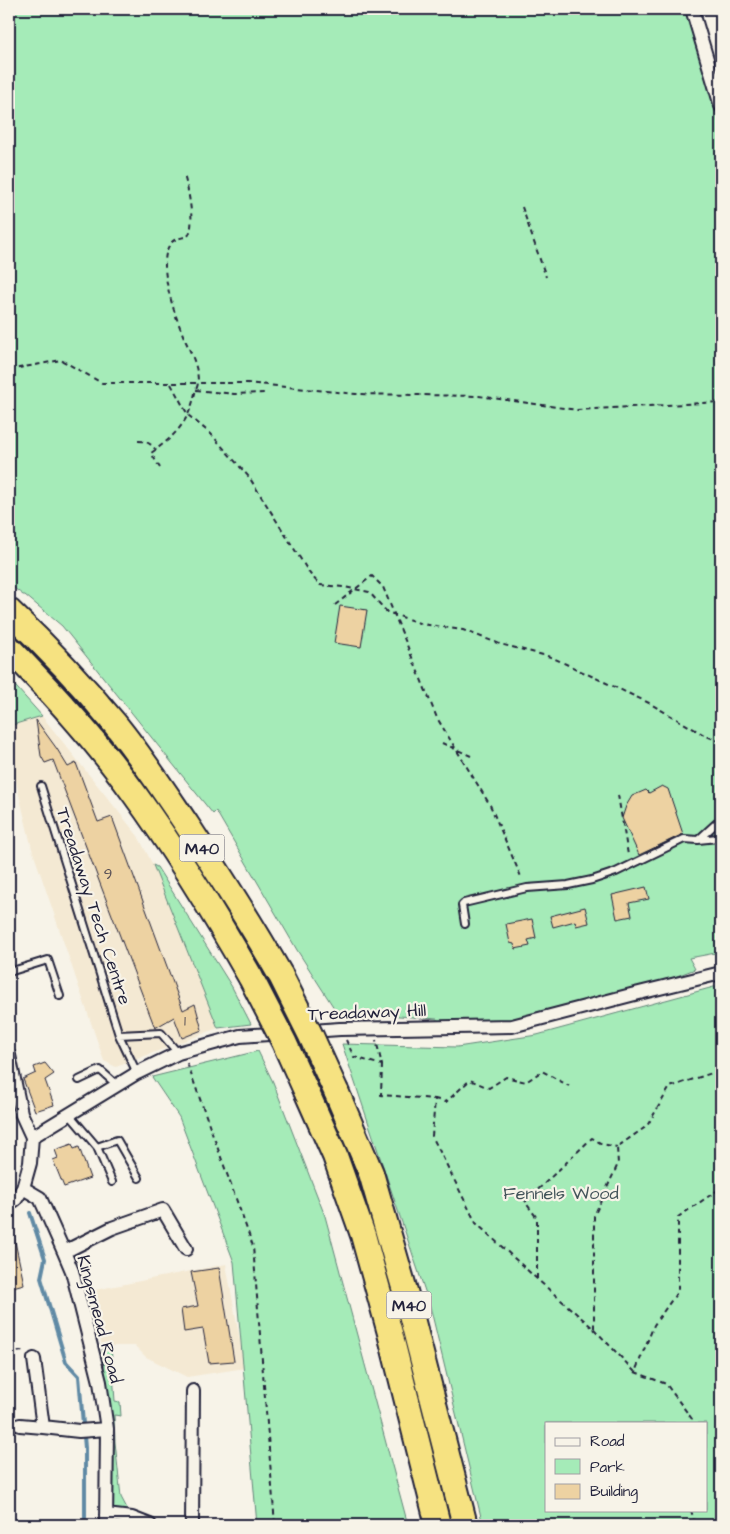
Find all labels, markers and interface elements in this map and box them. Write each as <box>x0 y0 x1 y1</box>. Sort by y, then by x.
street label: Treadaway Tech Centre <box>49 804 137 1009</box>
road number: M40 <box>180 834 224 861</box>
house number: 9 <box>104 864 112 885</box>
street label: Treadaway Hill <box>307 998 427 1028</box>
house number: 1 <box>184 1011 186 1032</box>
park label: Fennels Wood <box>503 1181 619 1206</box>
street label: Kingsmead Road <box>69 1252 129 1386</box>
road number: M40 <box>386 1292 432 1318</box>
legend <box>545 1422 708 1512</box>
text: Road <box>590 1431 625 1452</box>
text: Park <box>590 1457 625 1478</box>
text: Building <box>590 1481 638 1503</box>

